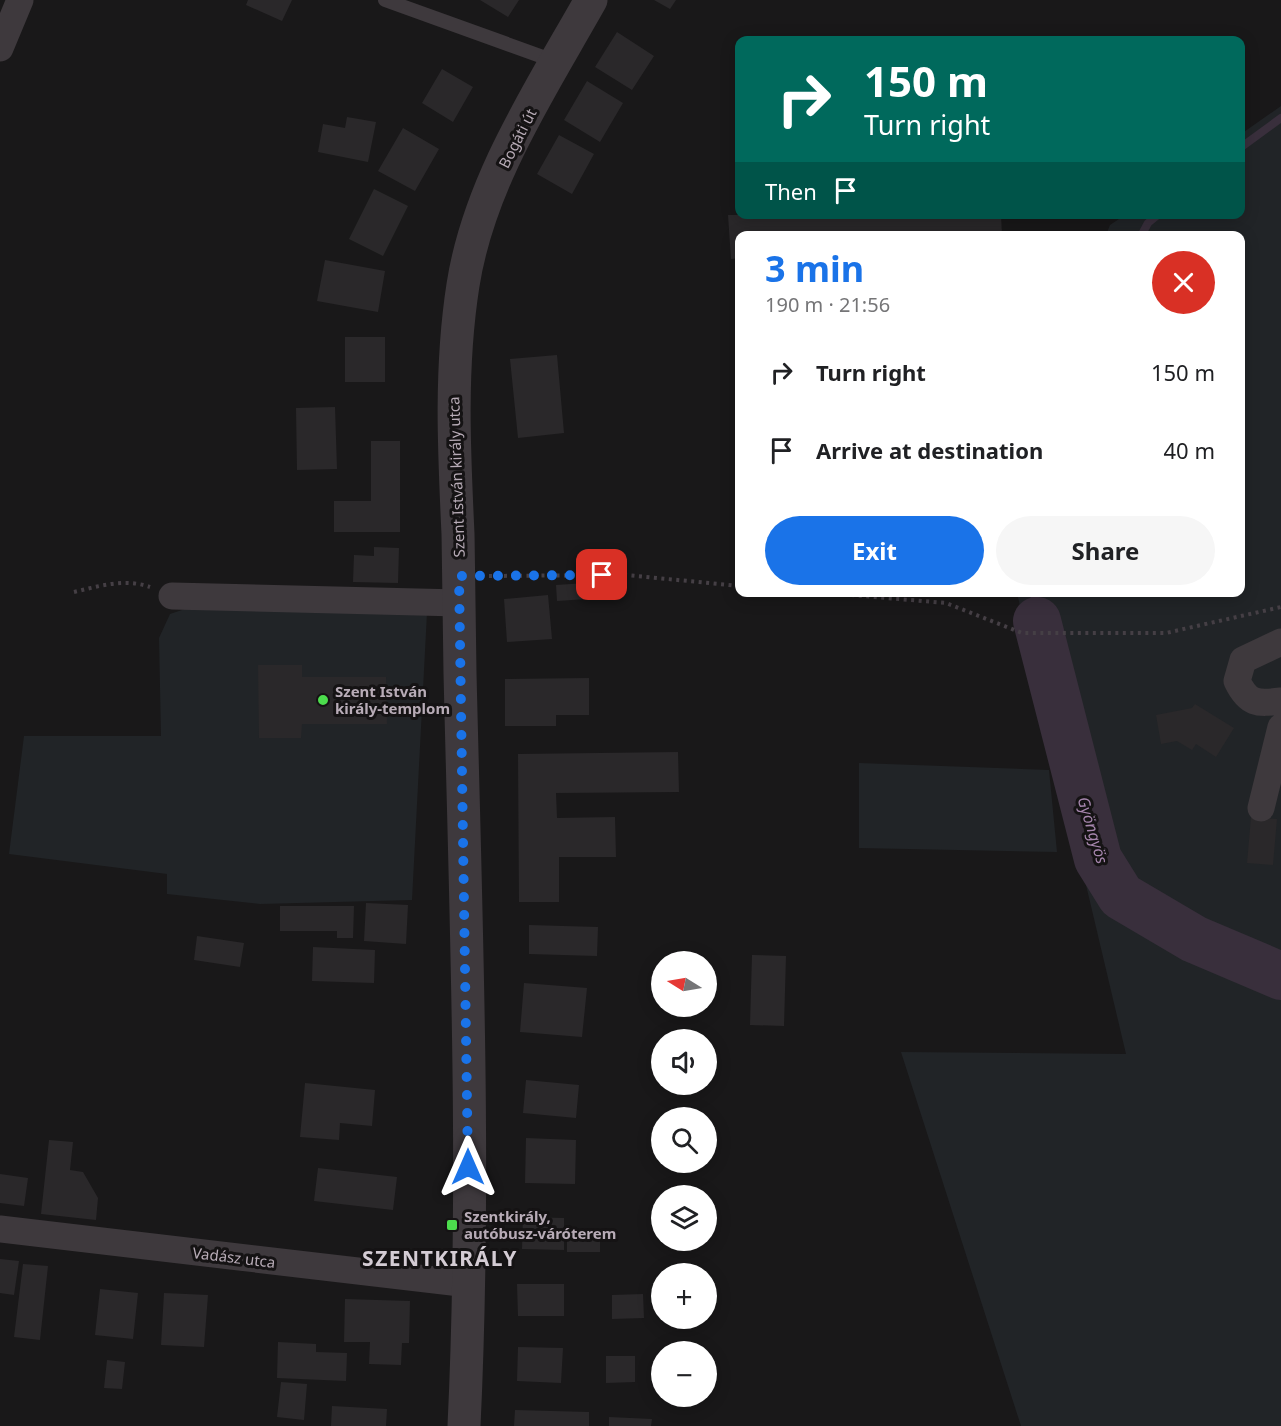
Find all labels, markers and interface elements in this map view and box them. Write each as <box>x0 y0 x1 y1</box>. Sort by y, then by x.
text: 150 m <box>864 52 988 109</box>
icon: right <box>765 60 843 138</box>
street label: Bogáti út <box>493 104 541 171</box>
text: Turn right <box>864 106 990 143</box>
icon: arrive <box>829 174 862 207</box>
text: Then <box>765 176 817 206</box>
text: 3 min <box>765 244 864 293</box>
button: close <box>1152 251 1215 314</box>
text: 190 m · 21:56 <box>765 291 890 318</box>
icon: right <box>765 356 798 389</box>
text: Turn right <box>816 357 926 387</box>
text: 150 m <box>1151 357 1215 387</box>
street label: Szent István király utca <box>443 396 469 558</box>
icon: arrive <box>765 434 798 467</box>
text: Arrive at destination <box>816 435 1043 465</box>
text: 40 m <box>1164 435 1215 465</box>
button: Exit <box>765 516 984 585</box>
button: Share <box>996 516 1215 585</box>
pin <box>576 549 627 600</box>
icon: arrive <box>585 558 618 591</box>
place label: Szent István király-templom <box>335 681 450 718</box>
marker: Szent István király-templom <box>316 693 330 707</box>
water label: Gyöngyös <box>1072 794 1114 866</box>
north arrow <box>651 951 717 1017</box>
map controls <box>651 951 717 1407</box>
button: sound <box>651 1029 717 1095</box>
button: search <box>651 1107 717 1173</box>
position arrow <box>436 1135 500 1199</box>
button: layers <box>651 1185 717 1251</box>
place label: Szentkirály, autóbusz-váróterem <box>464 1206 616 1243</box>
marker: Szentkirály, autóbusz-váróterem <box>445 1218 459 1232</box>
street label: Vadász utca <box>191 1242 277 1272</box>
district label: SZENTKIRÁLY <box>362 1244 518 1272</box>
button: + <box>651 1263 717 1329</box>
button: − <box>651 1341 717 1407</box>

